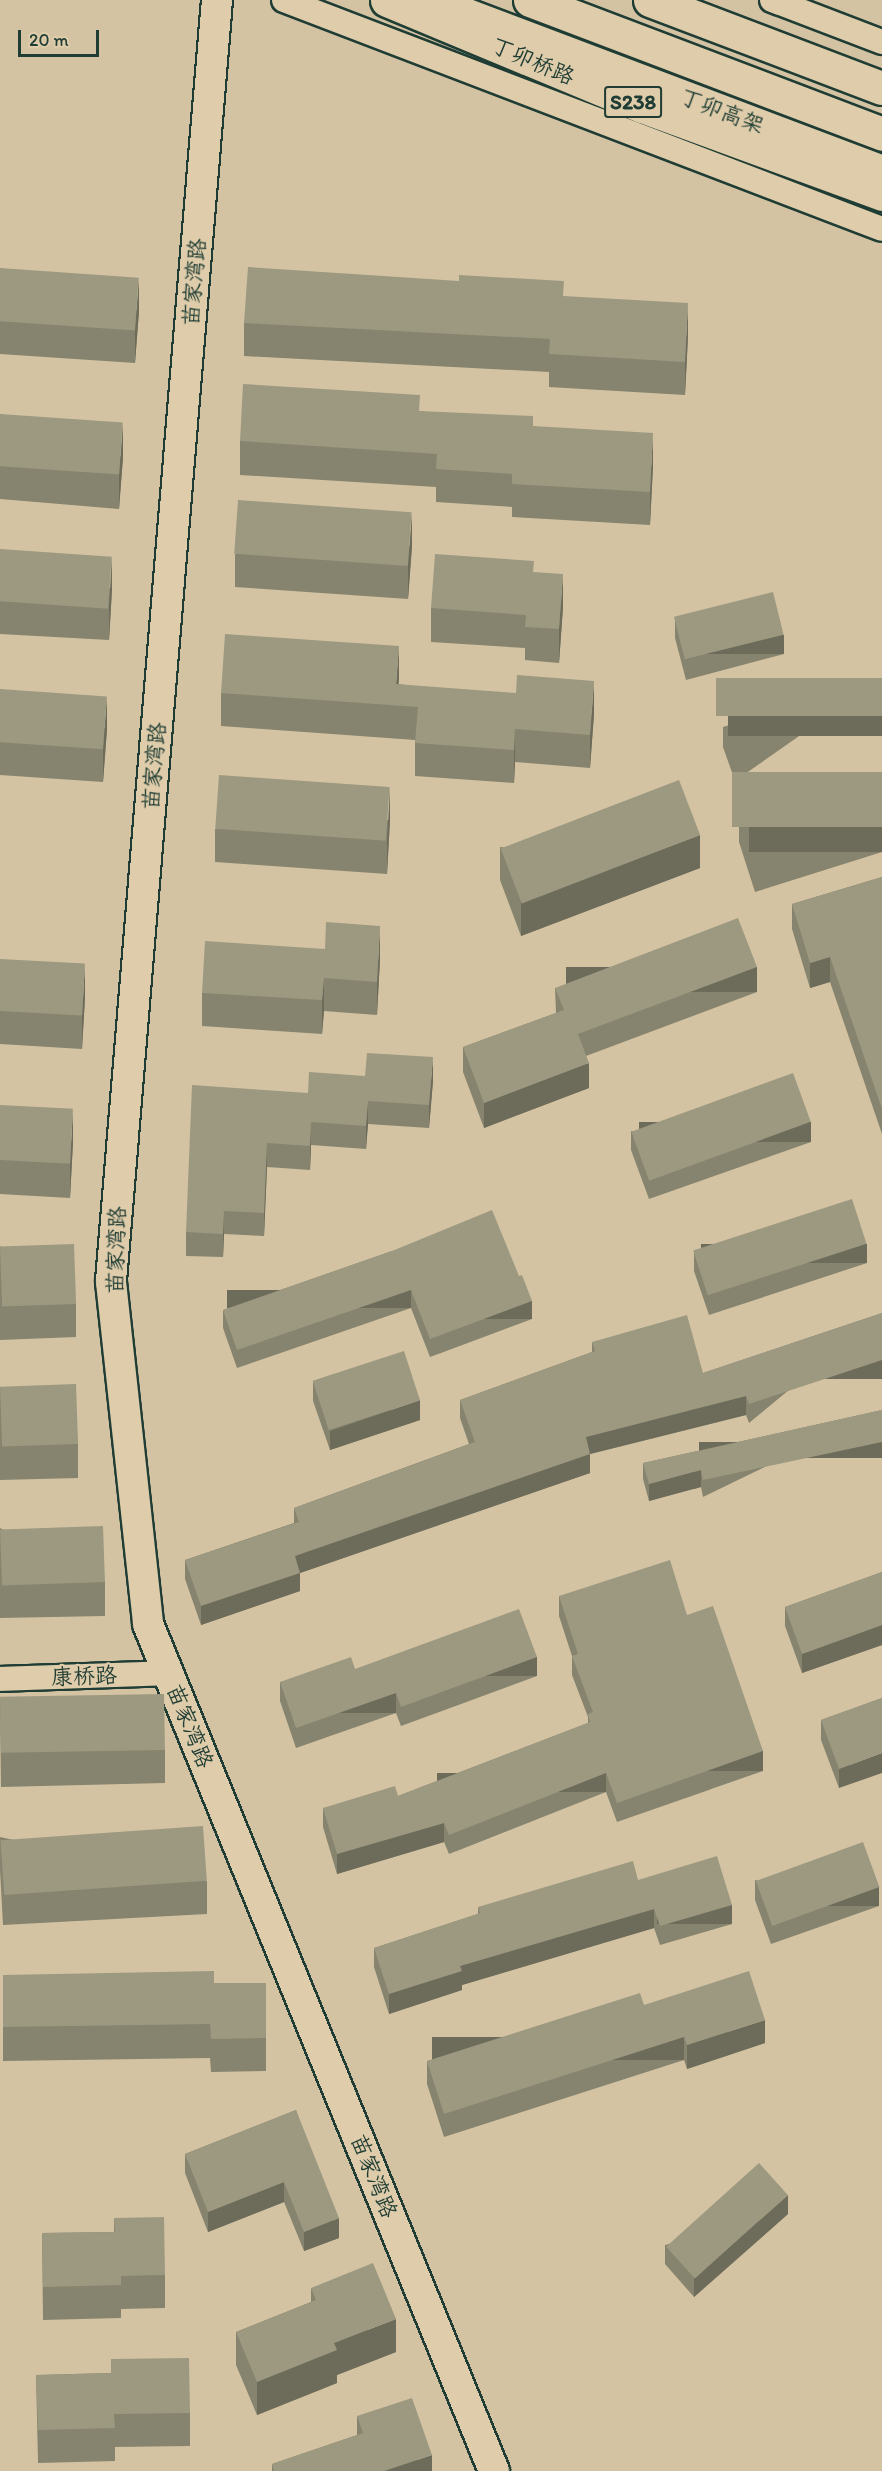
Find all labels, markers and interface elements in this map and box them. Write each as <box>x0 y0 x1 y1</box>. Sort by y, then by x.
scale bar <box>21 18 102 56</box>
text: 20 m <box>29 29 69 51</box>
street label: 丁卯桥路 <box>487 32 579 90</box>
street label: 丁卯高架 <box>676 83 768 139</box>
road number: S238 <box>603 84 663 120</box>
street label: 苗家湾路 <box>177 237 211 327</box>
street label: 苗家湾路 <box>137 721 171 811</box>
street label: 苗家湾路 <box>101 1206 131 1294</box>
street label: 康桥路 <box>51 1662 117 1690</box>
street label: 苗家湾路 <box>161 1680 219 1772</box>
street label: 苗家湾路 <box>345 2130 403 2222</box>

